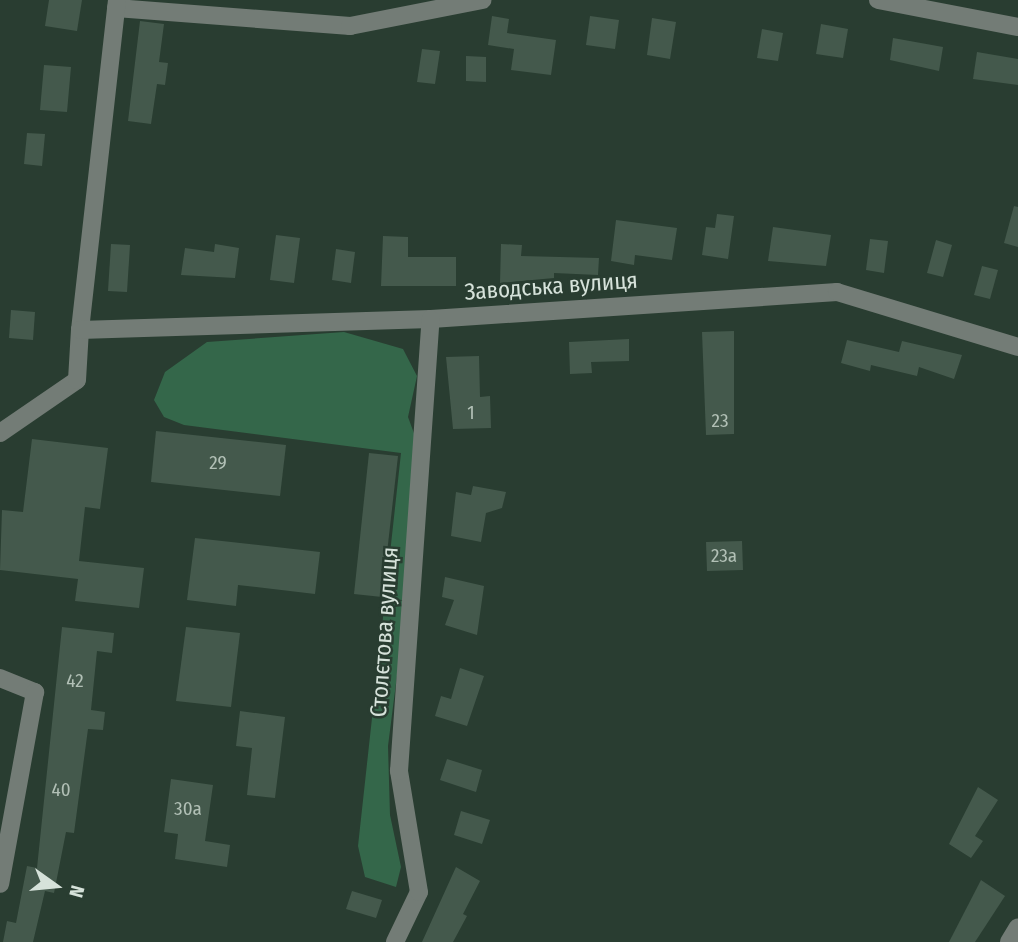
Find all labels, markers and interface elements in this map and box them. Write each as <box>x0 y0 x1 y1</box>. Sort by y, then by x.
street label: Заводська вулиця <box>463 266 639 306</box>
house number: 1 <box>467 402 475 424</box>
house number: 23 <box>712 410 728 432</box>
house number: 29 <box>209 452 227 474</box>
house number: 23а <box>711 545 737 567</box>
street label: Столєтова вулиця <box>364 546 404 718</box>
house number: 42 <box>66 670 84 692</box>
house number: 40 <box>51 779 71 801</box>
house number: 30а <box>174 798 202 820</box>
north arrow <box>21 851 91 921</box>
text: N <box>64 883 89 900</box>

